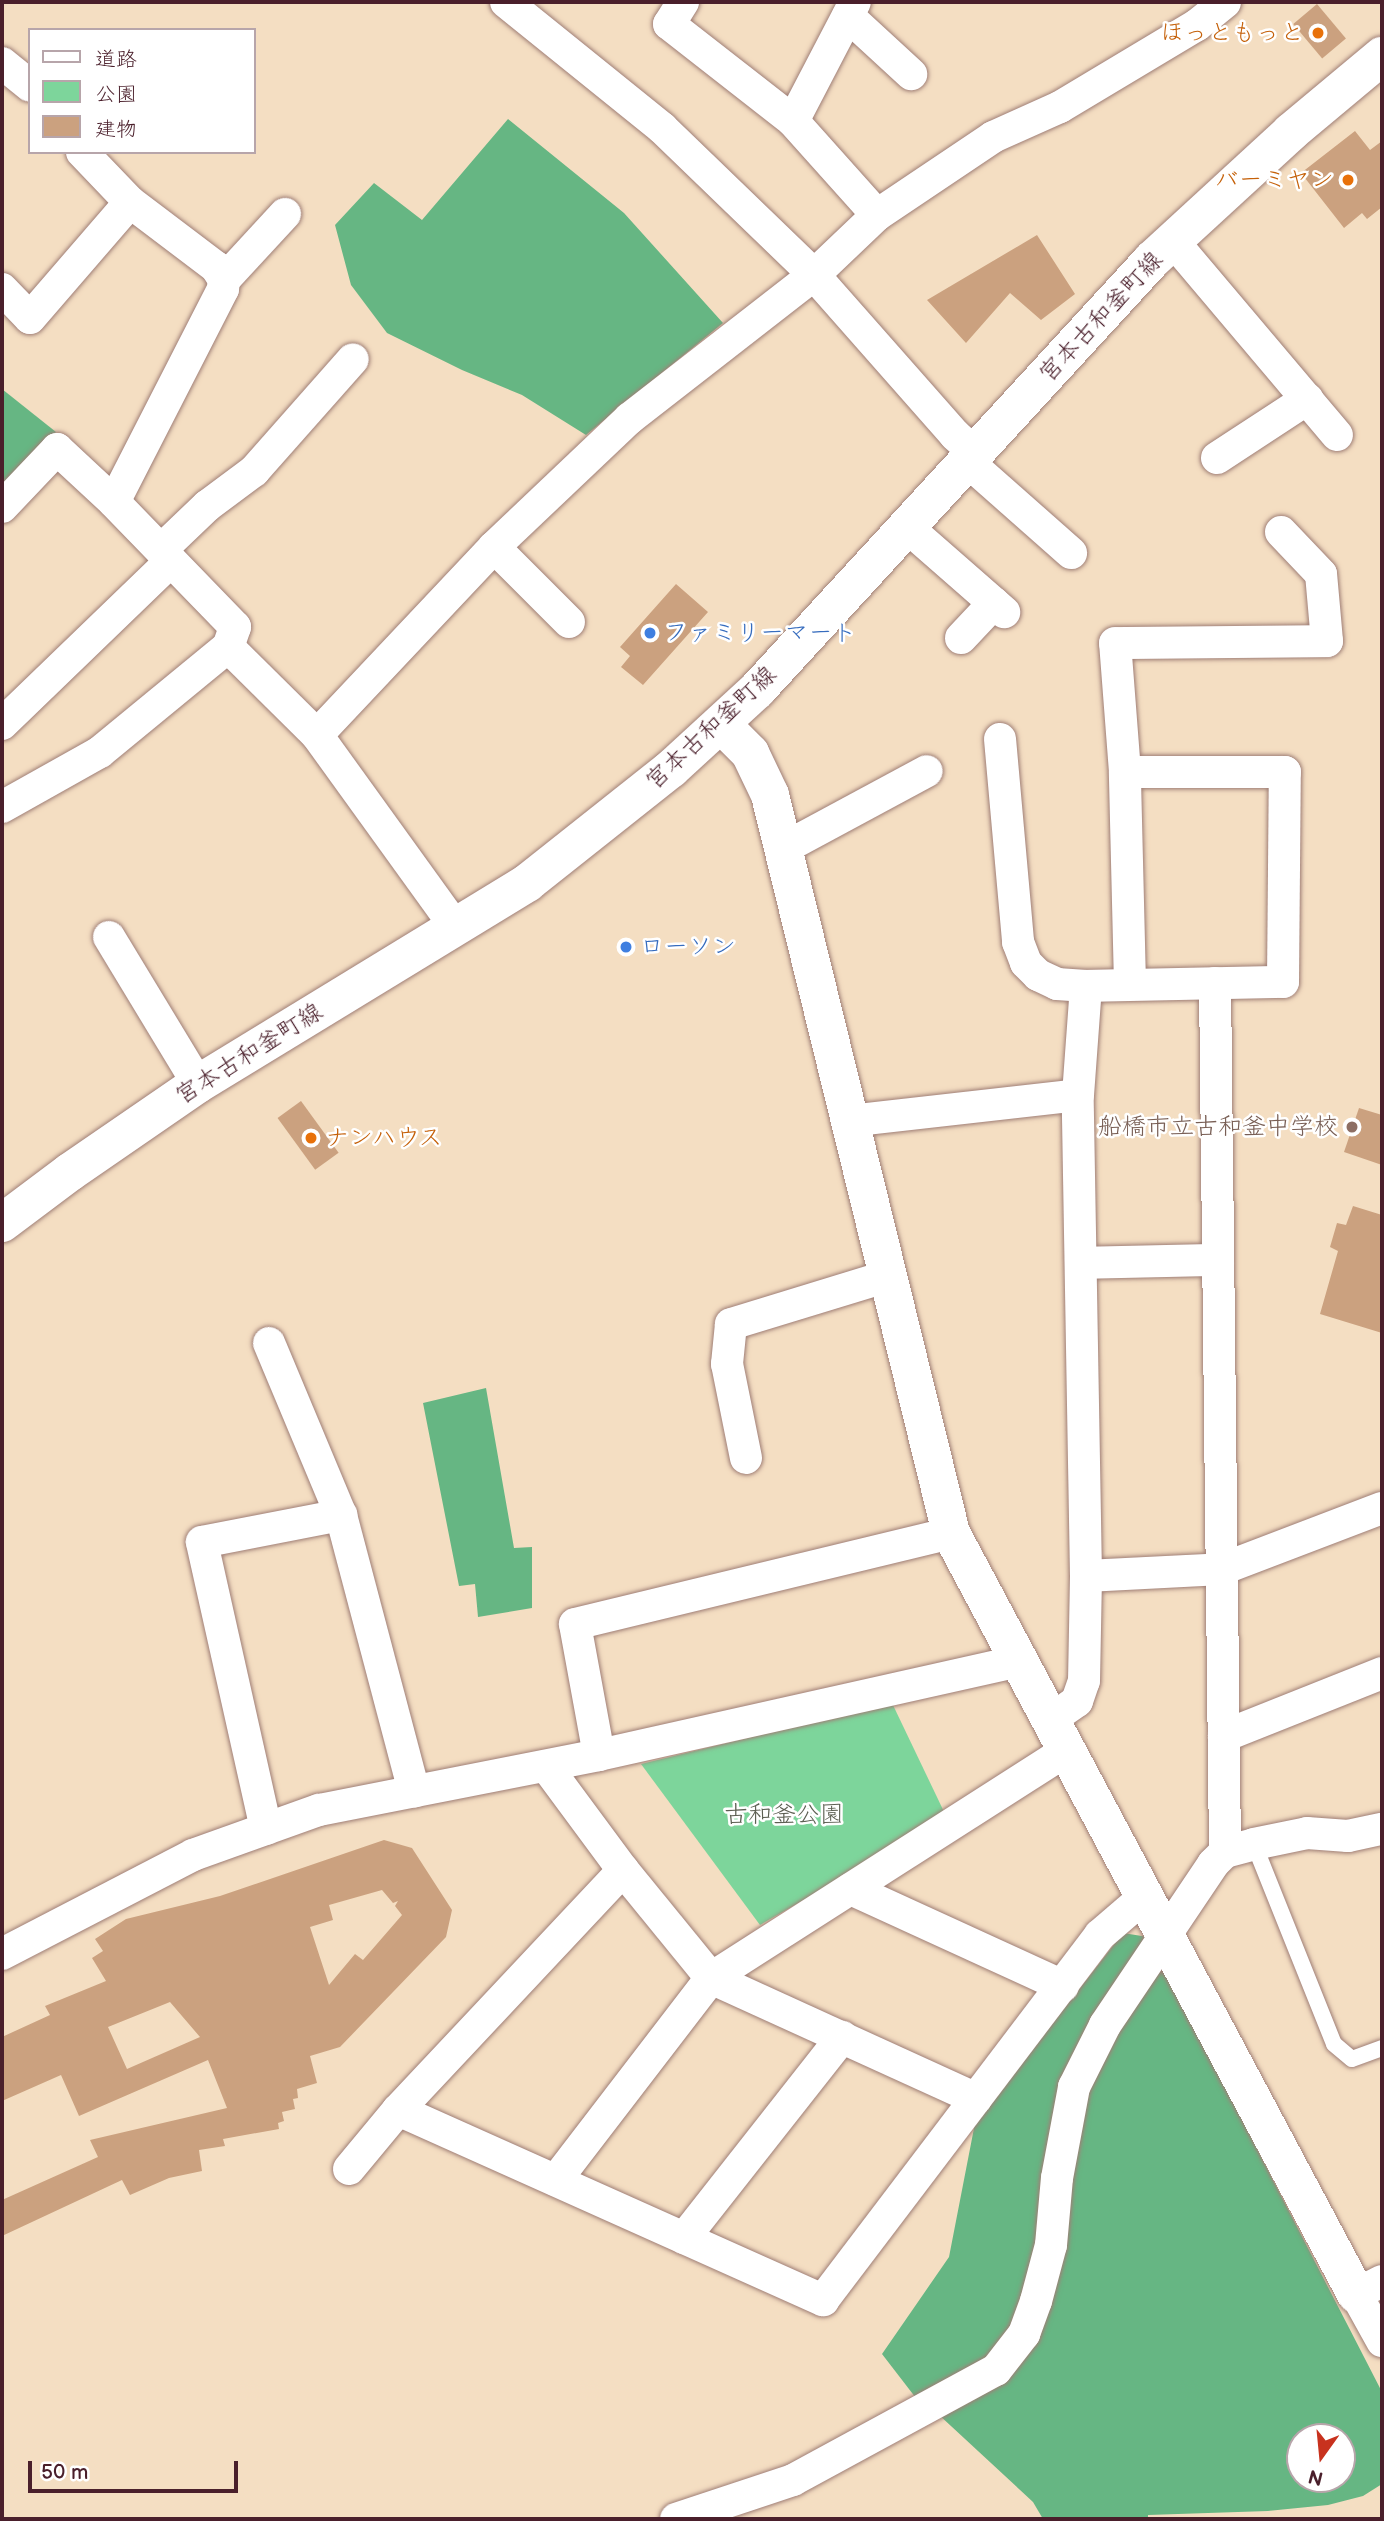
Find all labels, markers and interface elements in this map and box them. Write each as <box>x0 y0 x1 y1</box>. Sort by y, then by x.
place label: ほっともっと <box>1160 19 1304 47</box>
marker: ほっともっと <box>1310 25 1326 41</box>
legend <box>28 28 256 154</box>
text: 道路 <box>95 47 137 72</box>
text: 公園 <box>95 82 137 107</box>
text: 建物 <box>95 117 137 142</box>
place label: バーミヤン <box>1214 166 1334 194</box>
marker: バーミヤン <box>1340 172 1356 188</box>
street label: 宮本古和釜町線 <box>1033 246 1169 388</box>
place label: ファミリーマート <box>664 619 856 647</box>
marker: ファミリーマート <box>642 625 658 641</box>
street label: 宮本古和釜町線 <box>640 660 782 796</box>
place label: ローソン <box>640 933 736 961</box>
marker: ローソン <box>618 939 634 955</box>
street label: 宮本古和釜町線 <box>170 997 328 1111</box>
place label: 船橋市立古和釜中学校 <box>1098 1113 1338 1141</box>
marker: 船橋市立古和釜中学校 <box>1344 1119 1360 1135</box>
place label: ナンハウス <box>325 1124 445 1152</box>
marker: ナンハウス <box>303 1130 319 1146</box>
park label: 古和釜公園 <box>724 1801 844 1829</box>
north arrow <box>1286 2423 1356 2493</box>
scale bar <box>32 2448 242 2492</box>
text: 50 m <box>41 2460 88 2485</box>
text: N <box>1306 2464 1326 2490</box>

